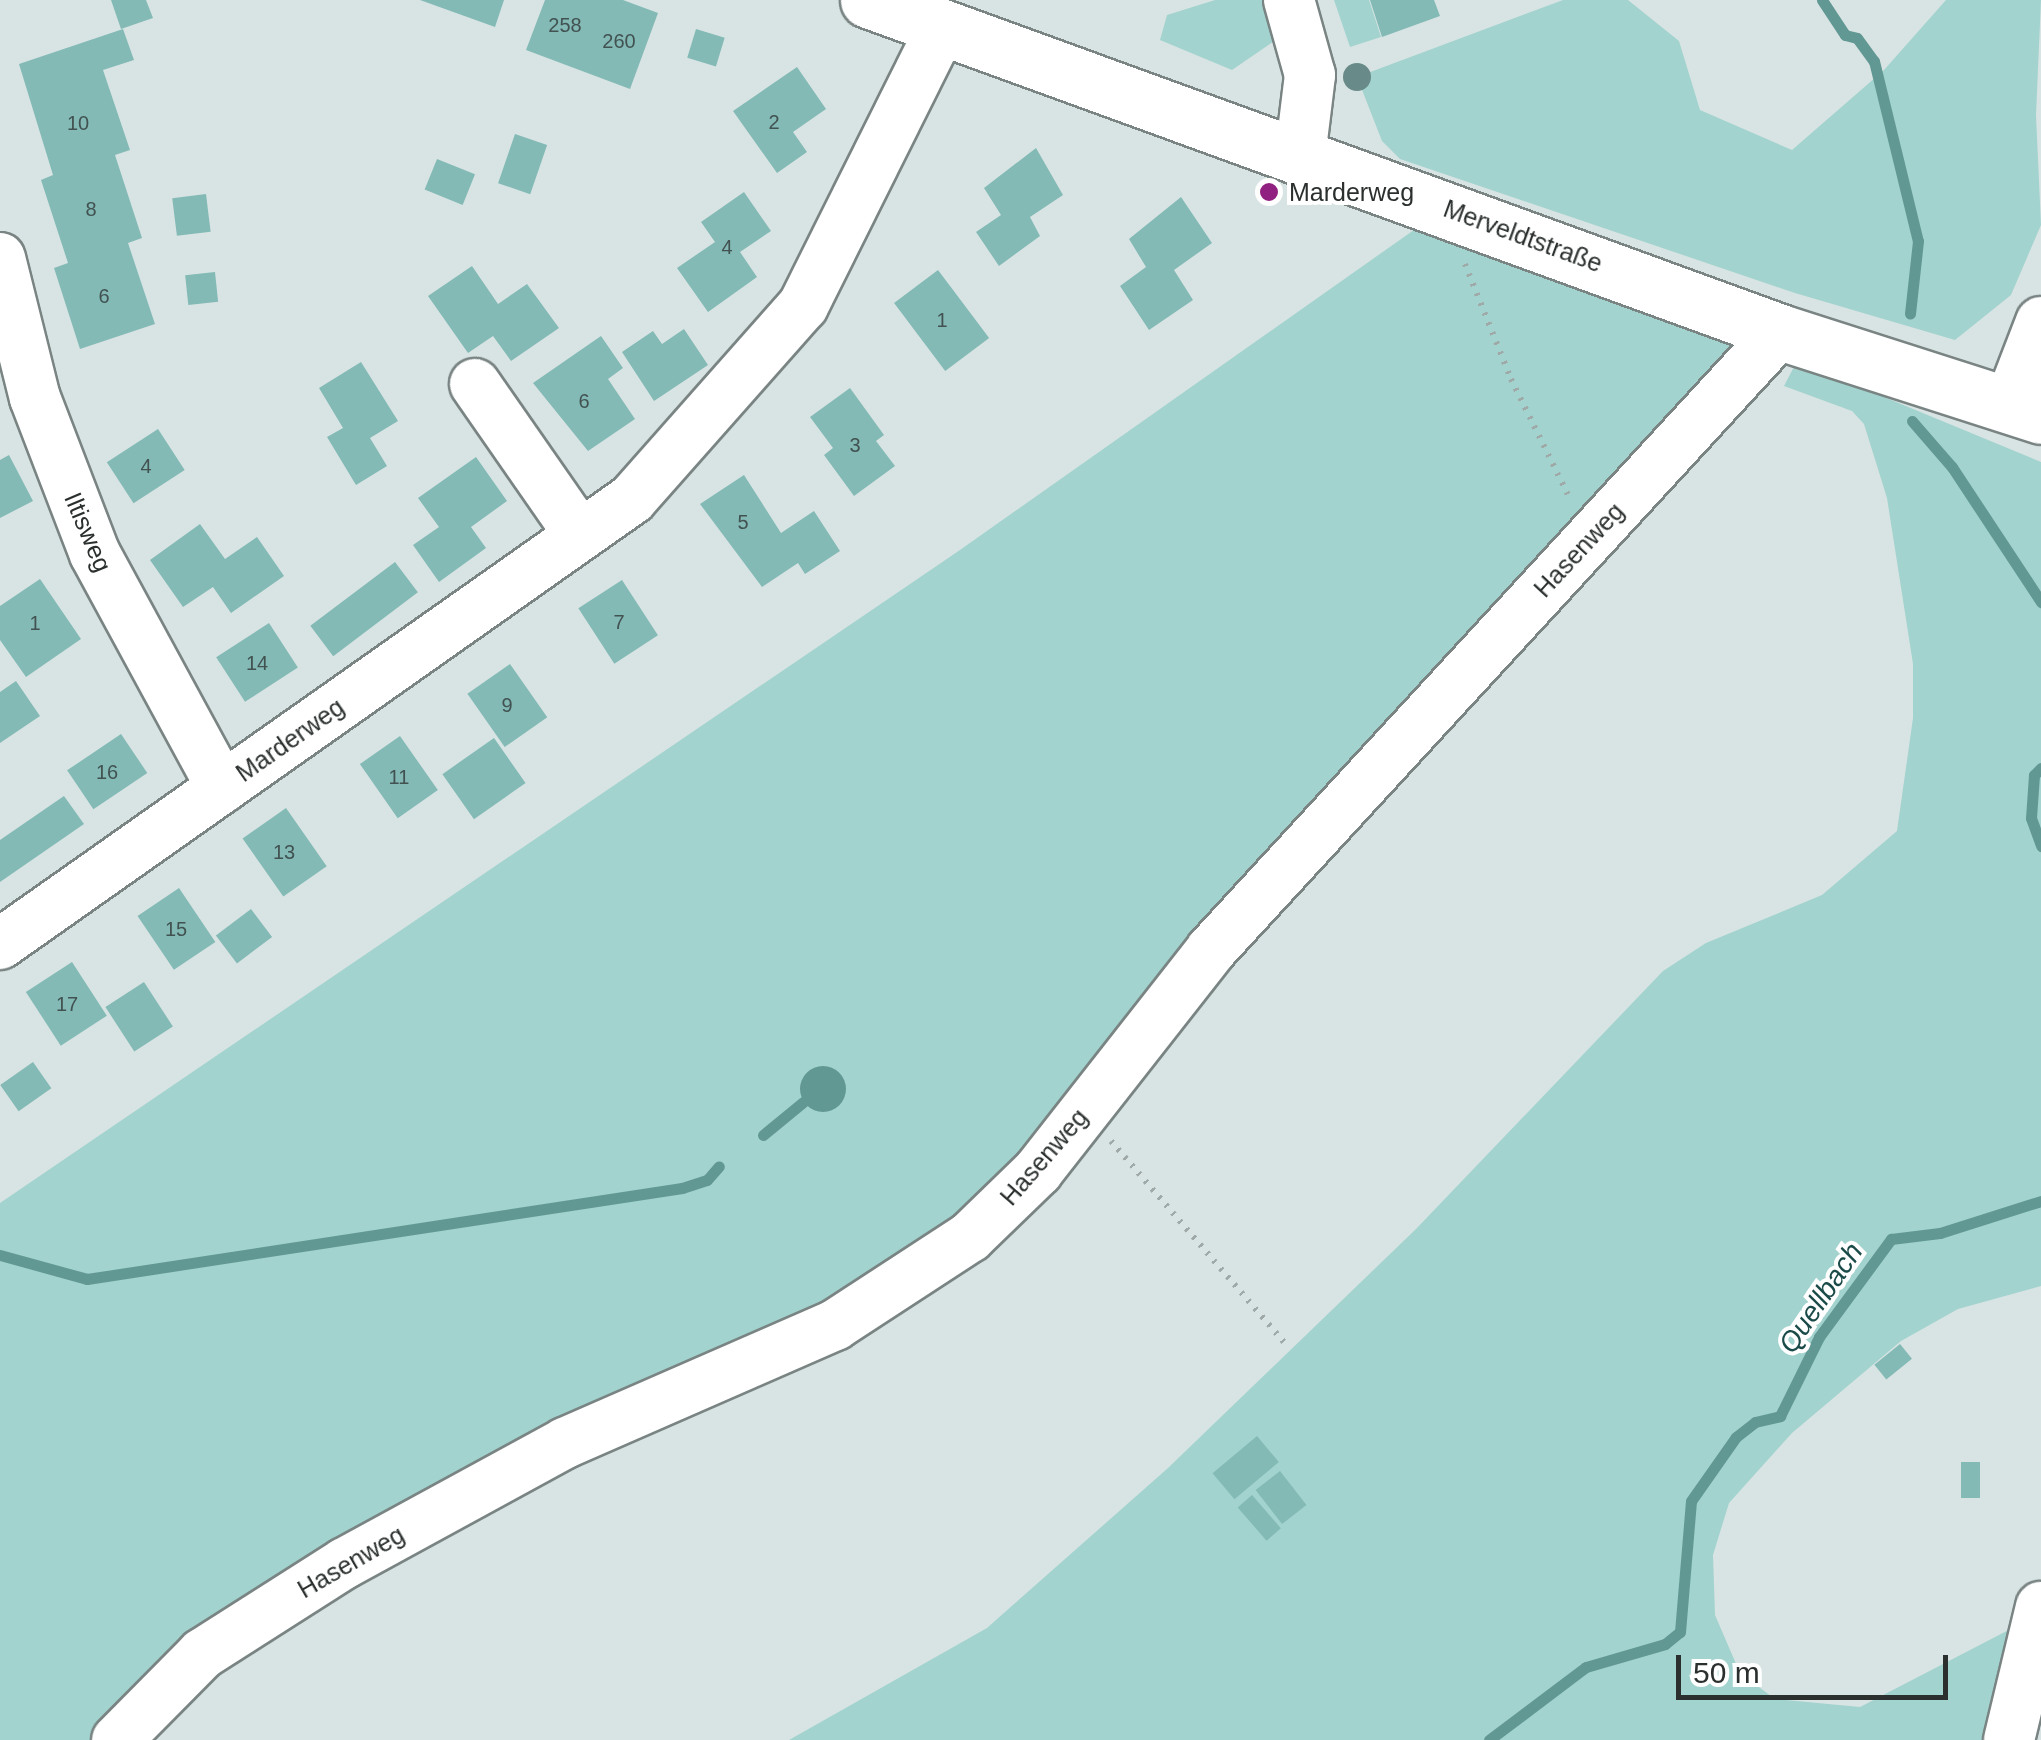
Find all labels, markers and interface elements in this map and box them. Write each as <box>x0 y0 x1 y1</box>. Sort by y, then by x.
house number: 258 <box>548 13 582 37</box>
house number: 260 <box>602 29 636 53</box>
house number: 2 <box>768 110 780 134</box>
house number: 10 <box>67 111 89 135</box>
place label: Marderweg <box>1289 177 1414 207</box>
marker: Marderweg <box>1258 181 1280 203</box>
street label: Merveldtstraße <box>1440 193 1606 279</box>
house number: 8 <box>85 197 97 221</box>
house number: 4 <box>721 235 733 259</box>
house number: 6 <box>98 284 110 308</box>
house number: 1 <box>936 308 948 332</box>
house number: 6 <box>578 389 590 413</box>
house number: 3 <box>849 433 861 457</box>
house number: 4 <box>140 454 152 478</box>
street label: Iltisweg <box>58 488 118 576</box>
street label: Hasenweg <box>1528 497 1630 603</box>
house number: 5 <box>737 510 749 534</box>
house number: 7 <box>613 610 625 634</box>
house number: 1 <box>29 611 41 635</box>
house number: 14 <box>246 651 268 675</box>
street label: Marderweg <box>230 692 350 788</box>
house number: 9 <box>501 693 513 717</box>
house number: 16 <box>96 760 118 784</box>
house number: 11 <box>389 765 409 789</box>
house number: 13 <box>273 840 295 864</box>
house number: 15 <box>165 917 187 941</box>
house number: 17 <box>56 992 78 1016</box>
street label: Hasenweg <box>994 1103 1094 1211</box>
water label: Quellbach <box>1772 1236 1870 1360</box>
street label: Hasenweg <box>292 1519 410 1605</box>
scale bar <box>1681 1635 1954 1697</box>
text: 50 m <box>1693 1656 1760 1689</box>

